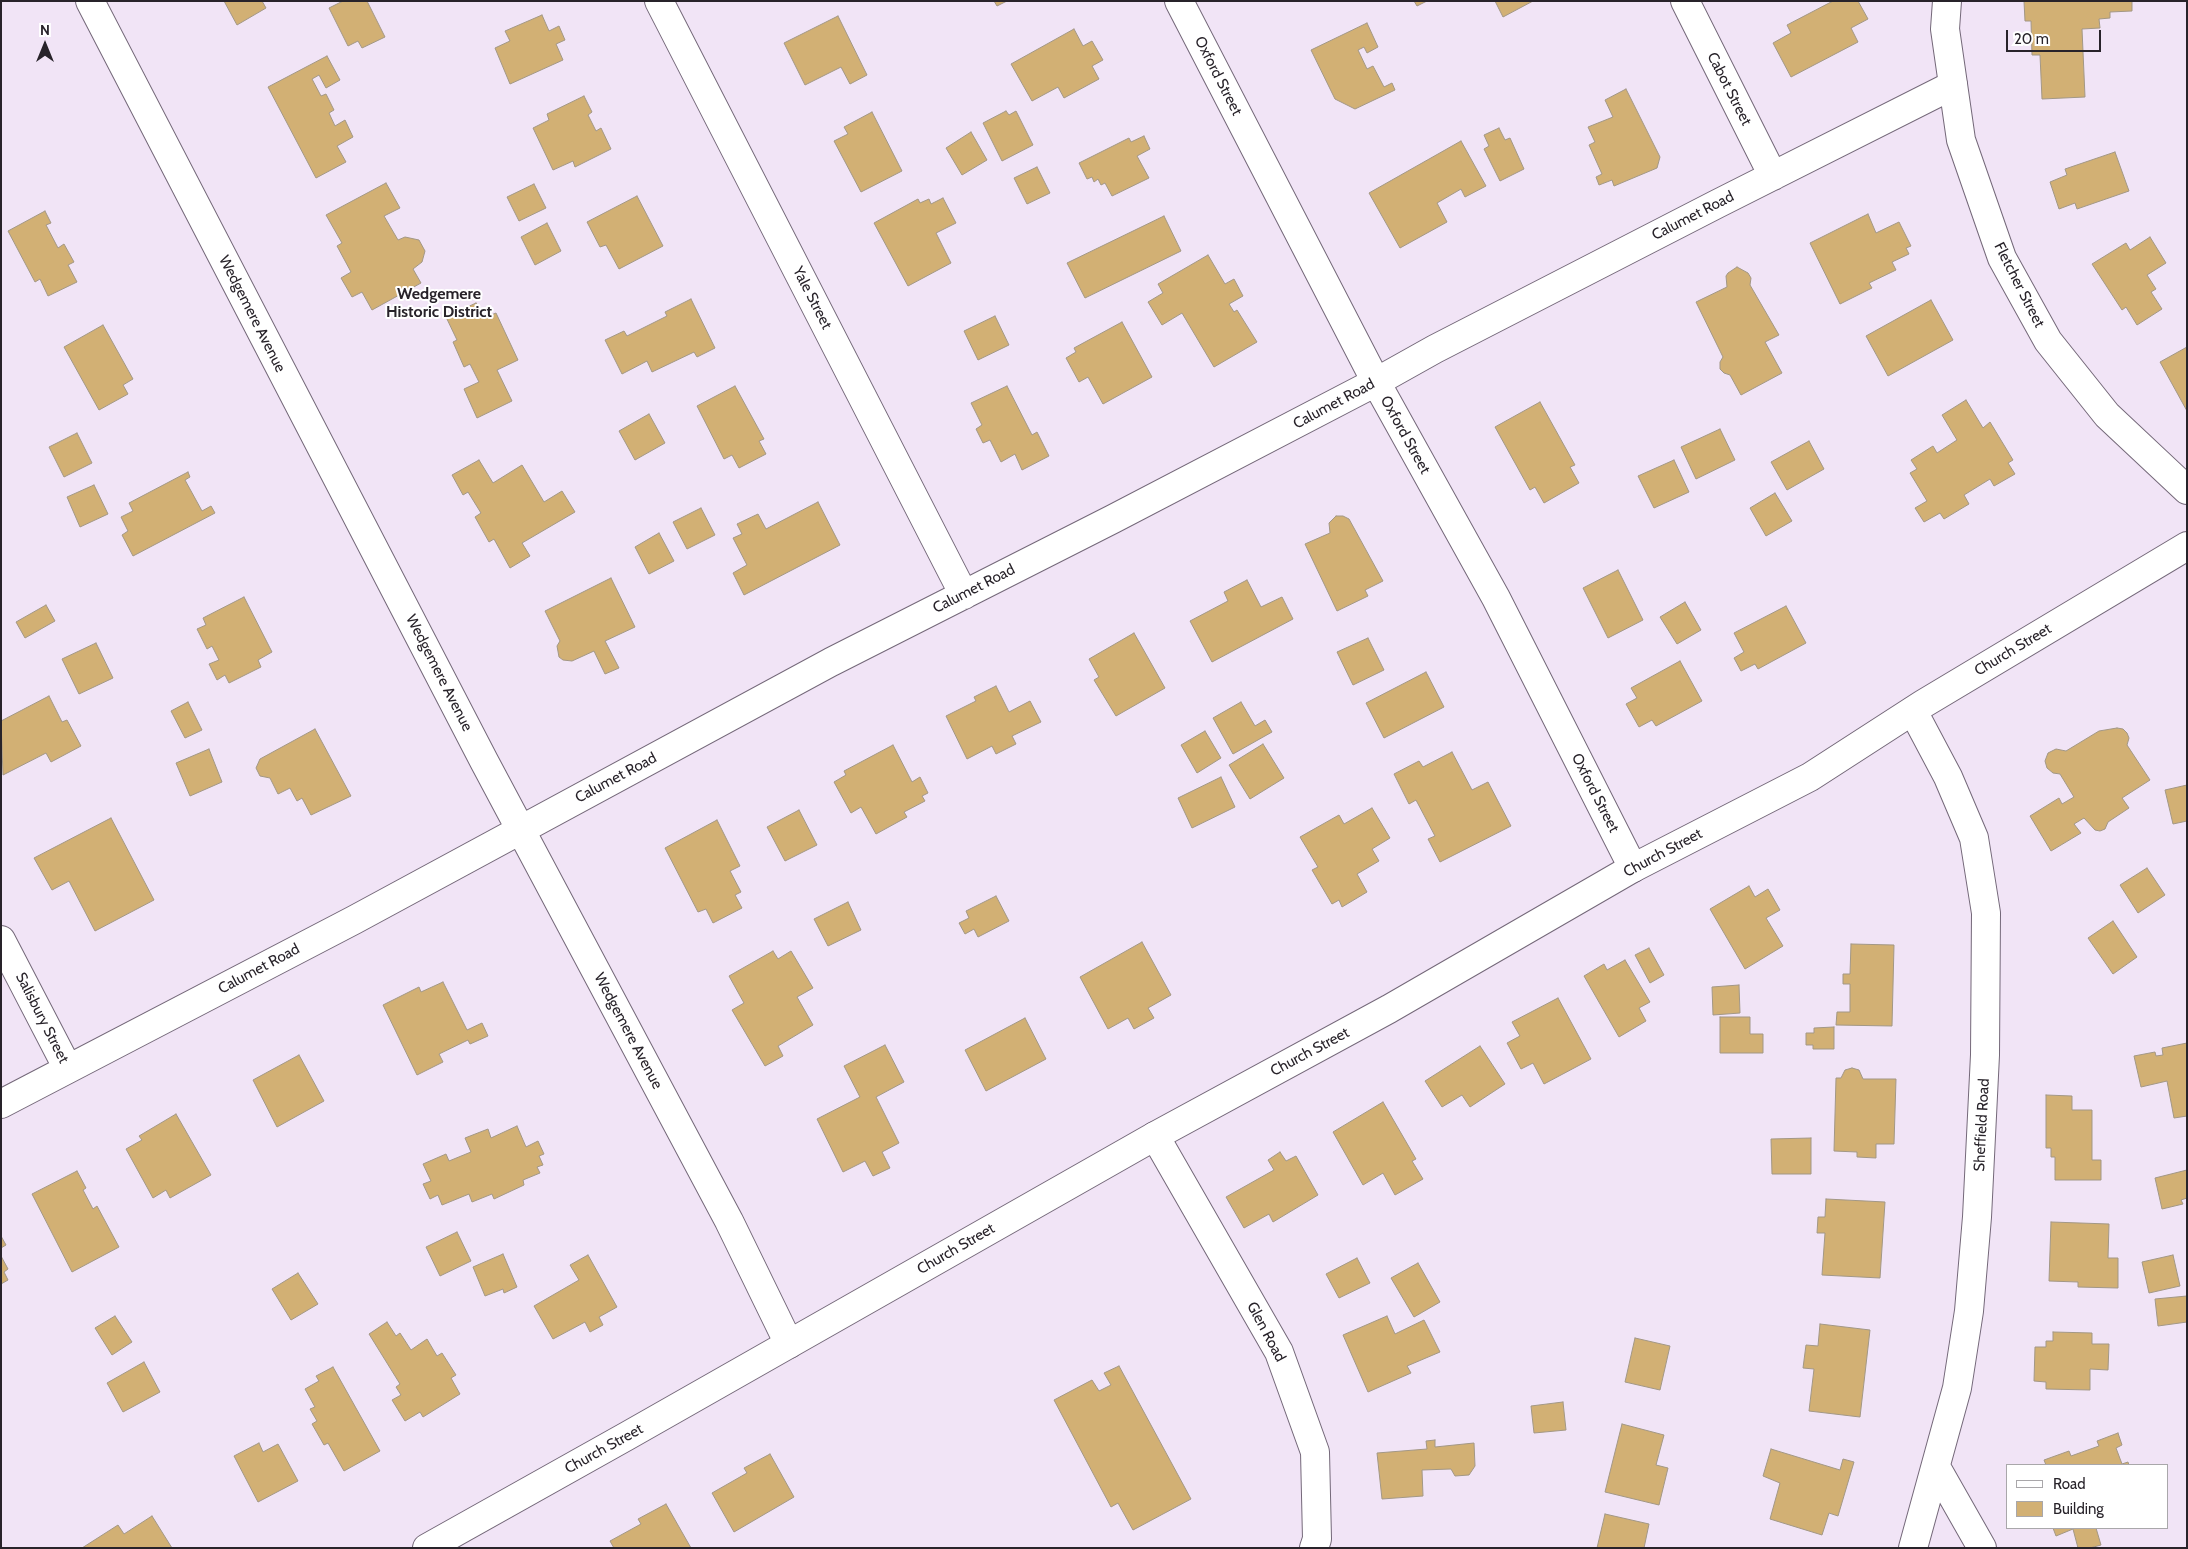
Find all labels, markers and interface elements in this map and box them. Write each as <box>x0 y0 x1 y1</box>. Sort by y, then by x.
north arrow <box>20 20 70 70</box>
scale bar <box>2008 20 2103 52</box>
text: N <box>40 21 50 39</box>
text: 20 m <box>2014 30 2049 48</box>
street label: Oxford Street <box>1190 33 1246 119</box>
street label: Cabot Street <box>1703 49 1755 129</box>
street label: Calumet Road <box>1649 188 1737 244</box>
street label: Fletcher Street <box>1990 239 2048 331</box>
street label: Wedgemere Avenue <box>215 253 289 375</box>
street label: Yale Street <box>789 264 835 332</box>
district label: Wedgemere Historic District <box>386 284 492 322</box>
street label: Calumet Road <box>1290 375 1378 433</box>
street label: Oxford Street <box>1376 393 1434 477</box>
street label: Calumet Road <box>930 561 1018 617</box>
street label: Wedgemere Avenue <box>402 612 476 734</box>
street label: Church Street <box>1971 620 2055 680</box>
street label: Calumet Road <box>572 749 660 807</box>
street label: Oxford Street <box>1567 750 1623 836</box>
street label: Church Street <box>1621 825 1705 881</box>
street label: Calumet Road <box>215 940 303 998</box>
street label: Salisbury Street <box>11 970 73 1066</box>
street label: Wedgemere Avenue <box>590 970 666 1092</box>
street label: Church Street <box>1268 1024 1352 1080</box>
street label: Sheffield Road <box>1971 1078 1993 1172</box>
street label: Church Street <box>914 1220 998 1278</box>
street label: Glen Road <box>1243 1299 1289 1365</box>
street label: Church Street <box>562 1420 646 1478</box>
legend <box>2006 1464 2168 1529</box>
text: Road <box>2053 1475 2086 1493</box>
text: Building <box>2053 1500 2104 1518</box>

